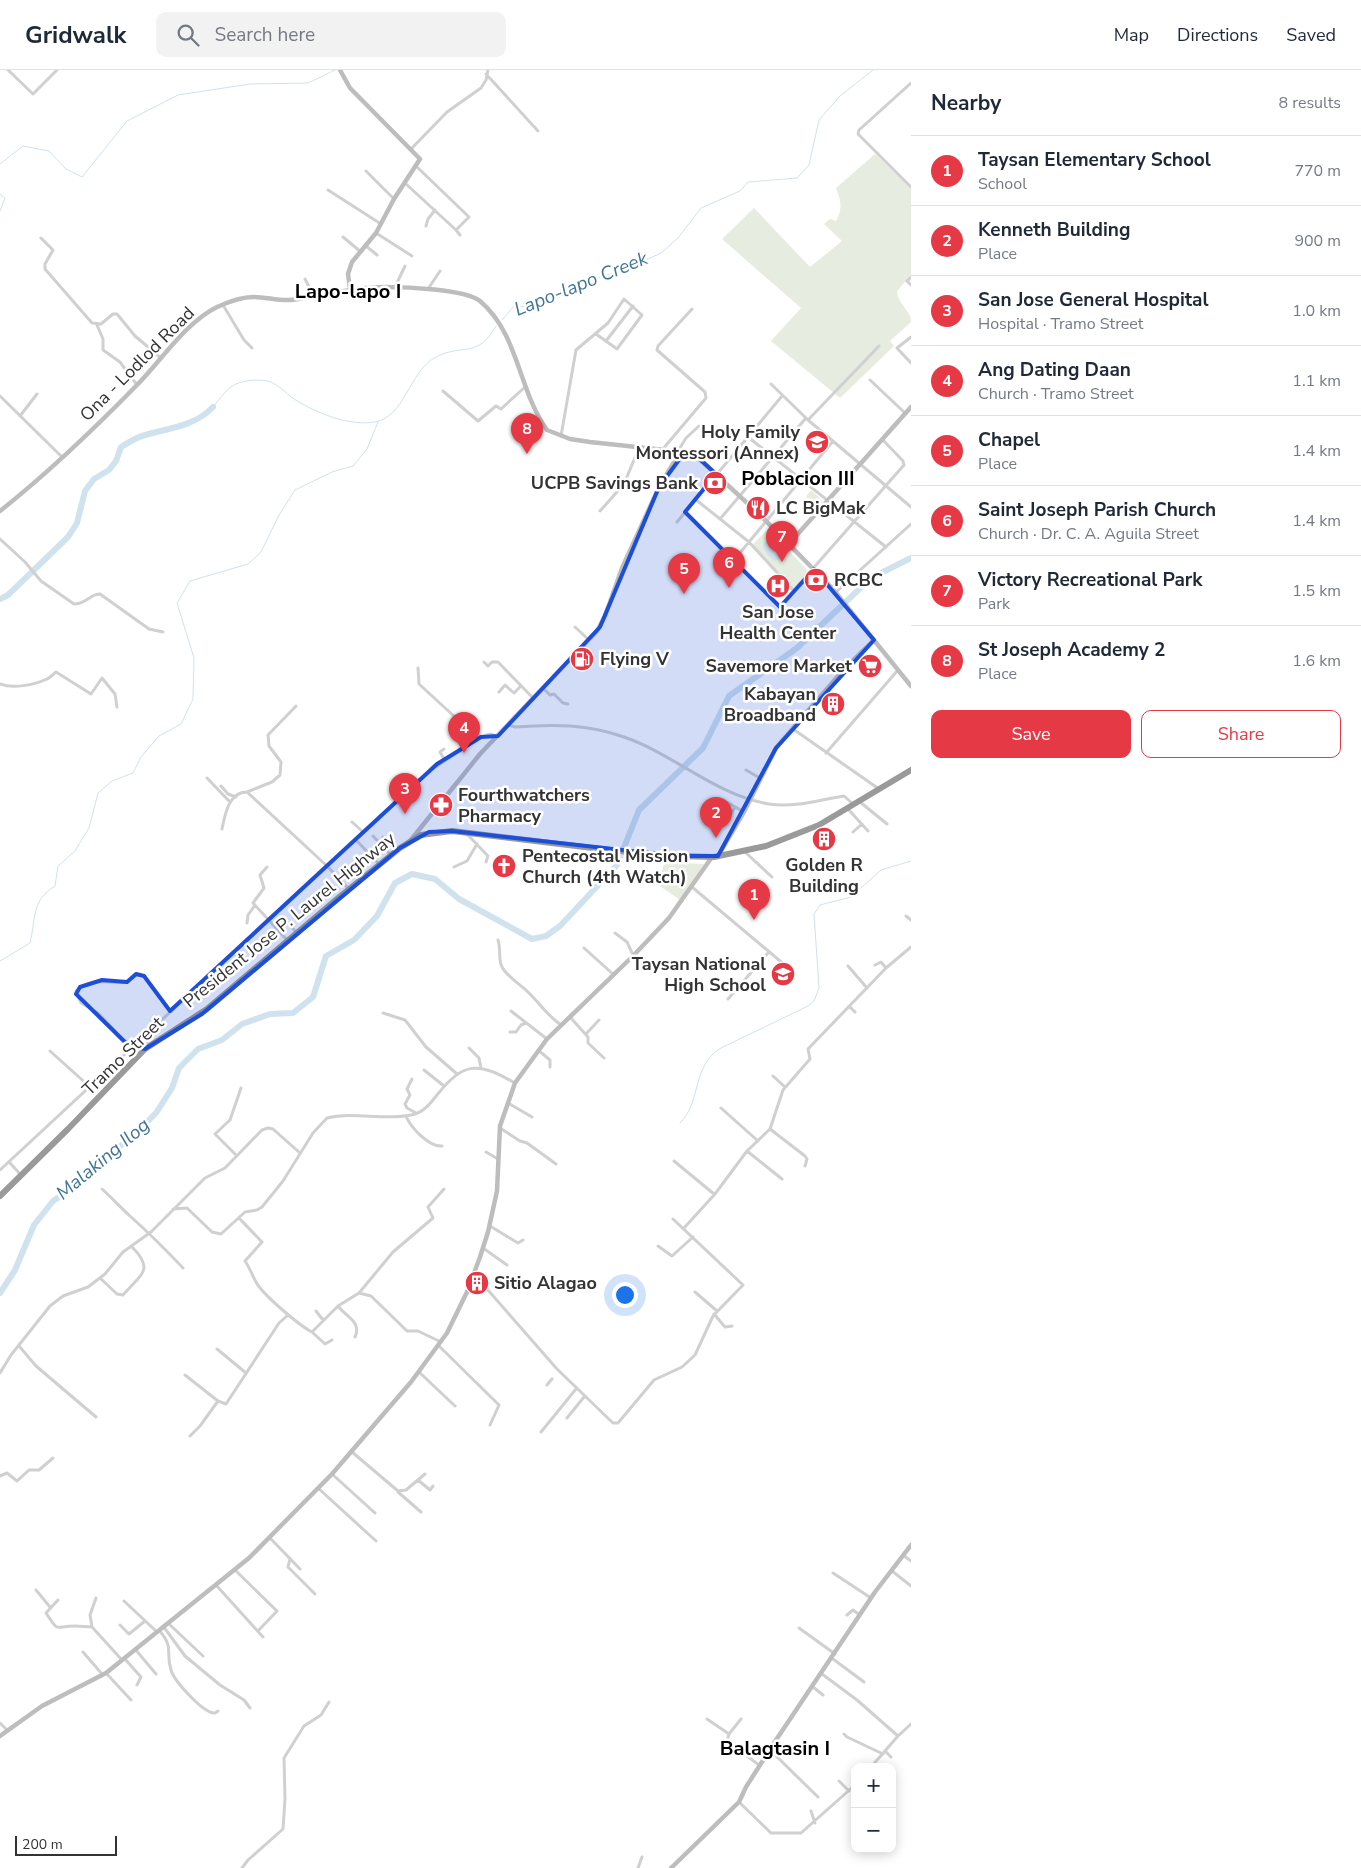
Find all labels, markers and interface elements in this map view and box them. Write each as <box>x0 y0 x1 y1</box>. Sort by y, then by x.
search box <box>156 12 506 57</box>
text: Gridwalk <box>25 19 126 51</box>
icon: search <box>174 21 202 49</box>
text: Search here <box>214 22 315 48</box>
text: Map <box>1114 23 1149 47</box>
text: Directions <box>1177 23 1258 47</box>
text: Saved <box>1286 23 1336 47</box>
text: Nearby <box>931 89 1001 117</box>
text: 8 results <box>1279 92 1341 114</box>
text: Taysan Elementary School <box>978 147 1211 173</box>
text: 1 <box>942 160 952 182</box>
text: 770 m <box>1294 160 1341 182</box>
text: School <box>978 173 1027 195</box>
text: Kenneth Building <box>978 217 1130 243</box>
text: 2 <box>942 230 952 252</box>
text: 900 m <box>1294 230 1341 252</box>
text: Place <box>978 243 1017 265</box>
water label: Lapo-lapo Creek <box>510 245 652 323</box>
district label: Lapo-lapo I <box>295 278 401 305</box>
text: San Jose General Hospital <box>978 287 1209 313</box>
text: 3 <box>942 300 952 322</box>
text: 1.0 km <box>1292 300 1341 322</box>
street label: Ona - Lodlod Road <box>74 301 200 427</box>
text: Hospital · Tramo Street <box>978 313 1143 335</box>
text: Ang Dating Daan <box>978 357 1131 383</box>
text: 4 <box>942 370 952 392</box>
text: 1.1 km <box>1292 370 1341 392</box>
text: Church · Tramo Street <box>978 383 1134 405</box>
pin: 8 <box>511 413 543 454</box>
place label: Holy Family Montessori (Annex) <box>636 420 801 465</box>
text: Chapel <box>978 427 1040 453</box>
school or university icon: Holy Family Montessori (Annex) <box>804 429 830 455</box>
text: 5 <box>942 440 952 462</box>
text: 1.4 km <box>1292 440 1341 462</box>
text: Place <box>978 453 1017 475</box>
district label: Poblacion III <box>741 465 855 492</box>
bank icon: UCPB Savings Bank <box>702 470 728 496</box>
place label: UCPB Savings Bank <box>531 471 698 495</box>
restaurant icon: LC BigMak <box>745 495 771 521</box>
place label: LC BigMak <box>776 496 866 520</box>
text: Saint Joseph Parish Church <box>978 497 1216 523</box>
text: 6 <box>942 510 952 532</box>
text: 1.4 km <box>1292 510 1341 532</box>
pin: 7 <box>766 521 798 562</box>
text: Church · Dr. C. A. Aguila Street <box>978 523 1199 545</box>
pin: 6 <box>713 547 745 588</box>
pin: 5 <box>668 553 700 594</box>
bank icon: RCBC <box>803 567 829 593</box>
text: Victory Recreational Park <box>978 567 1203 593</box>
place label: RCBC <box>834 568 883 592</box>
hospital icon: San Jose Health Center <box>765 573 791 599</box>
text: 7 <box>942 580 952 602</box>
text: 1.5 km <box>1292 580 1341 602</box>
text: Park <box>978 593 1010 615</box>
place label: San Jose Health Center <box>720 600 836 645</box>
text: St Joseph Academy 2 <box>978 637 1165 663</box>
fuel station icon: Flying V <box>569 646 595 672</box>
place label: Flying V <box>600 647 670 671</box>
text: 8 <box>942 650 952 672</box>
text: 1.6 km <box>1292 650 1341 672</box>
supermarket icon: Savemore Market <box>857 653 883 679</box>
place label: Savemore Market <box>706 654 852 678</box>
text: Place <box>978 663 1017 685</box>
place label: Kabayan Broadband <box>724 682 816 727</box>
building icon: Kabayan Broadband <box>820 691 846 717</box>
button: Save <box>931 710 1131 758</box>
button: Share <box>1141 710 1341 758</box>
pin: 4 <box>448 712 480 753</box>
pin: 3 <box>389 773 421 814</box>
place label: Fourthwatchers Pharmacy <box>458 783 590 828</box>
pharmacy icon: Fourthwatchers Pharmacy <box>428 792 454 818</box>
pin: 2 <box>700 797 732 838</box>
street label: President Jose P. Laurel Highway <box>178 826 401 1013</box>
building icon: Golden R Building <box>811 826 837 852</box>
place label: Pentecostal Mission Church (4th Watch) <box>522 844 688 889</box>
church icon: Pentecostal Mission Church (4th Watch) <box>491 853 517 879</box>
place label: Golden R Building <box>785 853 863 898</box>
pin: 1 <box>738 879 770 920</box>
place label: Taysan National High School <box>632 952 766 997</box>
school or university icon: Taysan National High School <box>770 961 796 987</box>
street label: Tramo Street <box>77 1011 169 1101</box>
water label: Malaking Ilog <box>51 1112 155 1206</box>
building icon: Sitio Alagao <box>464 1270 490 1296</box>
place label: Sitio Alagao <box>494 1271 597 1295</box>
your location <box>612 1282 638 1308</box>
district label: Balagtasin I <box>720 1735 830 1762</box>
map controls <box>851 1763 896 1853</box>
button: + <box>851 1763 896 1808</box>
button: − <box>851 1808 896 1853</box>
scale bar <box>15 1833 118 1856</box>
text: 200 m <box>22 1835 63 1854</box>

